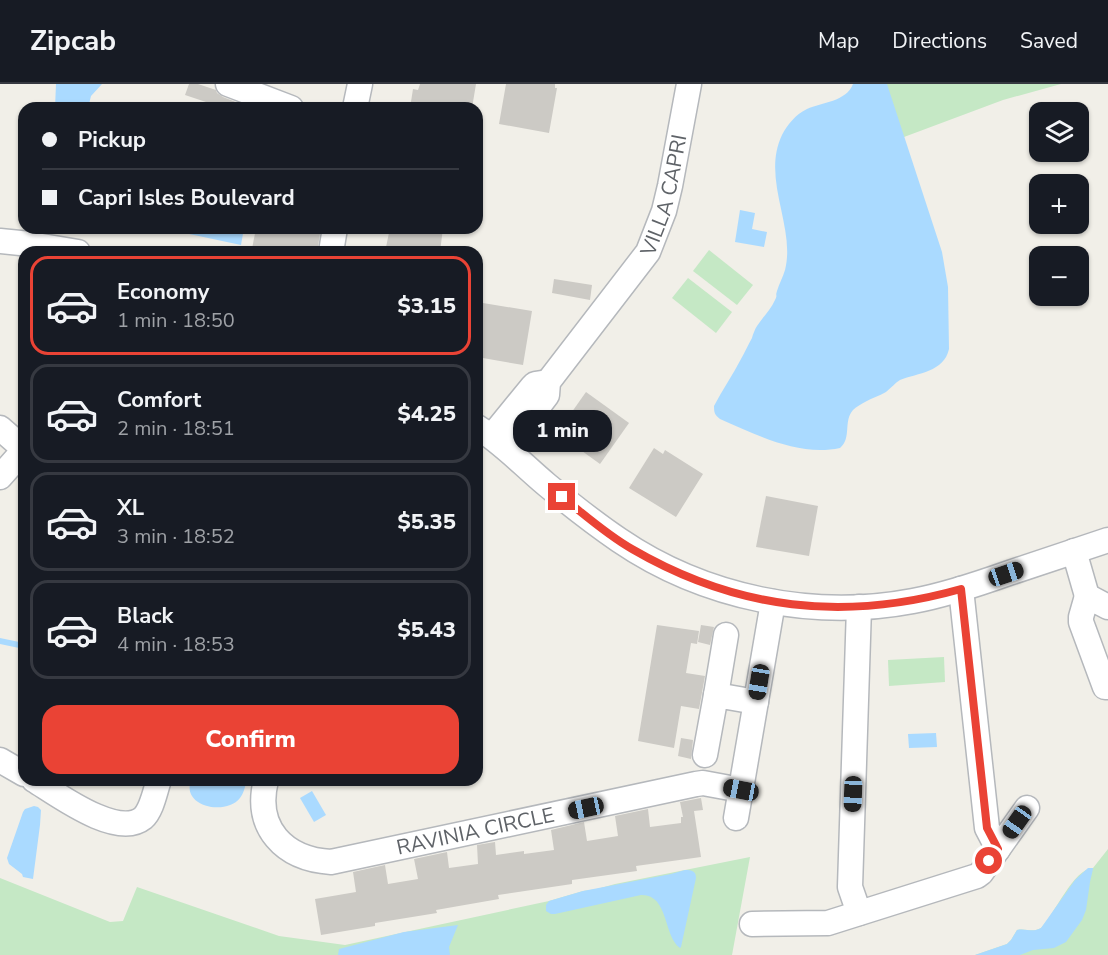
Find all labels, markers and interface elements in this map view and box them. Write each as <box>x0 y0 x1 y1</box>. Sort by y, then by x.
text: Zipcab <box>30 22 116 60</box>
text: Map <box>818 27 859 55</box>
text: Directions <box>892 27 987 55</box>
text: Saved <box>1020 27 1078 55</box>
map controls <box>1029 102 1089 306</box>
button: layers <box>1029 102 1089 162</box>
text: Pickup <box>78 125 146 155</box>
street label: VILLA CAPRI <box>634 132 693 261</box>
button: + <box>1029 174 1089 234</box>
text: Capri Isles Boulevard <box>78 183 295 213</box>
button: − <box>1029 246 1089 306</box>
text: Economy <box>117 277 209 307</box>
icon: car <box>45 279 99 333</box>
text: $3.15 <box>397 291 456 321</box>
text: 1 min · 18:50 <box>117 307 235 334</box>
text: Comfort <box>117 385 201 415</box>
icon: car <box>45 387 99 441</box>
text: $4.25 <box>397 399 456 429</box>
callout: 1 min <box>512 410 612 452</box>
text: 2 min · 18:51 <box>117 415 235 442</box>
text: 1 min <box>536 417 589 444</box>
route end <box>548 483 575 510</box>
text: XL <box>117 493 144 523</box>
icon: car <box>45 495 99 549</box>
text: $5.35 <box>397 507 456 537</box>
text: 3 min · 18:52 <box>117 523 235 550</box>
car <box>986 560 1026 588</box>
text: Black <box>117 601 173 631</box>
icon: car <box>45 603 99 657</box>
text: $5.43 <box>397 615 456 645</box>
text: 4 min · 18:53 <box>117 631 235 658</box>
car <box>747 663 771 701</box>
button: Confirm <box>42 705 459 774</box>
car <box>843 776 863 812</box>
car <box>722 778 760 802</box>
car <box>567 795 605 821</box>
street label: RAVINIA CIRCLE <box>394 801 557 862</box>
car <box>999 802 1035 842</box>
route start <box>975 847 1002 874</box>

